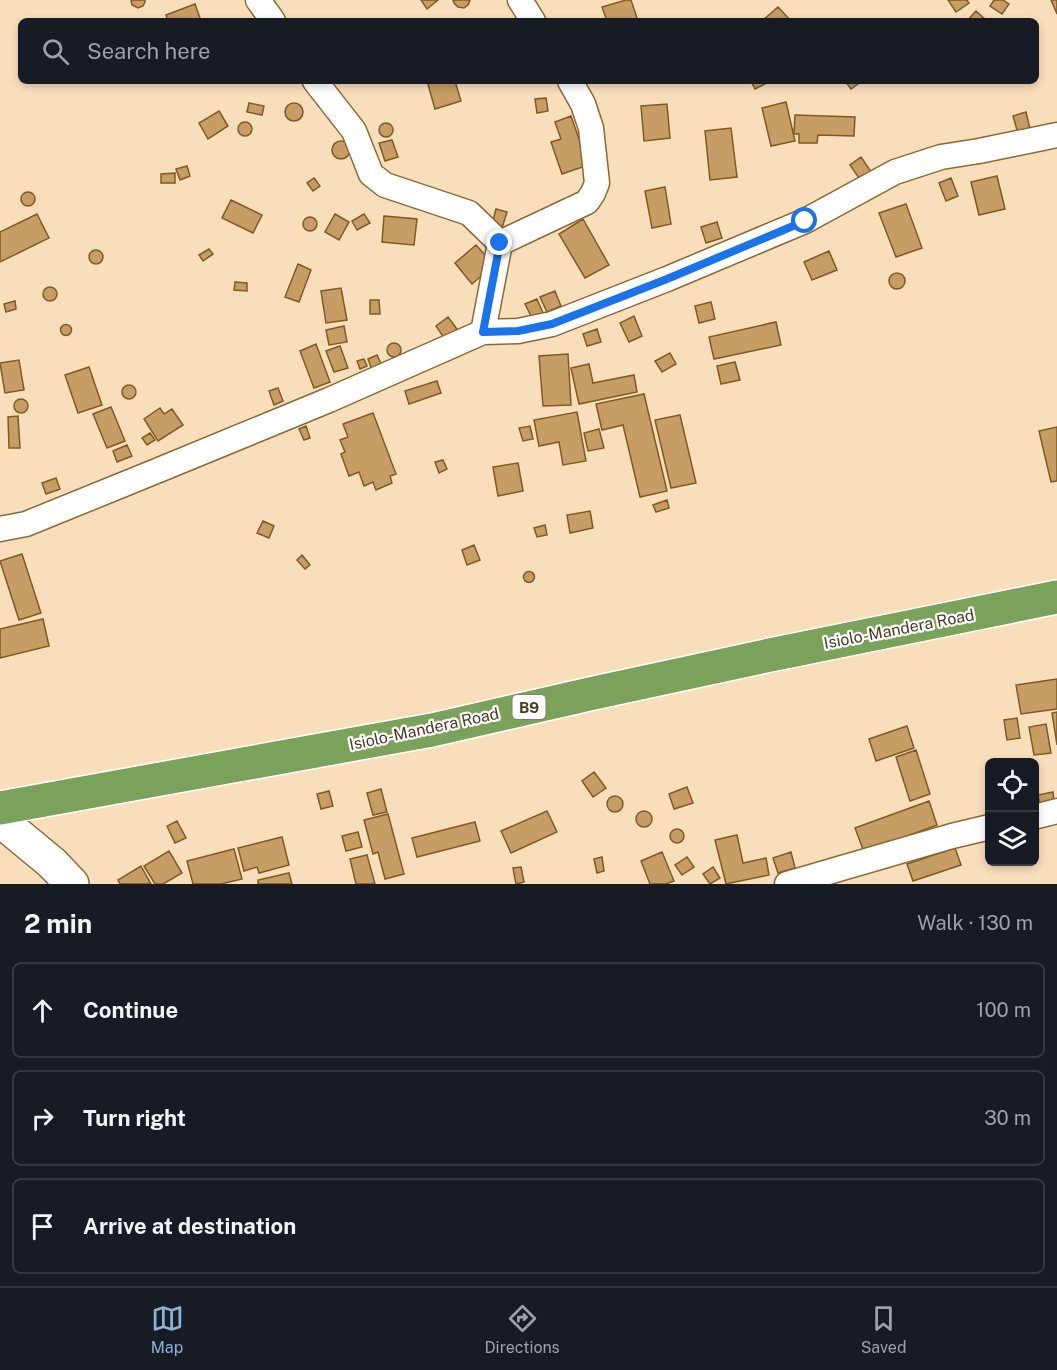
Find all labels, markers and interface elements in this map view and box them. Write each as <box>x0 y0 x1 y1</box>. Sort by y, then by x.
search box <box>18 18 1039 84</box>
icon: search <box>39 35 72 68</box>
text: Search here <box>87 38 211 64</box>
route start <box>791 207 817 233</box>
route end <box>486 229 512 255</box>
street label: Isiolo-Mandera Road <box>822 605 976 653</box>
road number: B9 <box>512 695 546 719</box>
street label: Isiolo-Mandera Road <box>347 704 501 754</box>
map controls <box>985 758 1039 866</box>
button: locate <box>985 758 1039 812</box>
button: layers <box>985 812 1039 866</box>
text: 2 min <box>24 908 92 939</box>
text: Walk · 130 m <box>917 911 1033 935</box>
icon: ahead <box>26 994 59 1027</box>
text: Continue <box>83 997 178 1023</box>
text: 100 m <box>976 998 1031 1022</box>
icon: right <box>26 1102 59 1135</box>
text: Turn right <box>83 1105 186 1131</box>
text: 30 m <box>984 1106 1031 1130</box>
icon: arrive <box>26 1210 59 1243</box>
text: Arrive at destination <box>83 1213 296 1239</box>
tab: Map <box>151 1302 184 1357</box>
tab: Directions <box>485 1302 560 1357</box>
tab: Saved <box>861 1302 906 1357</box>

